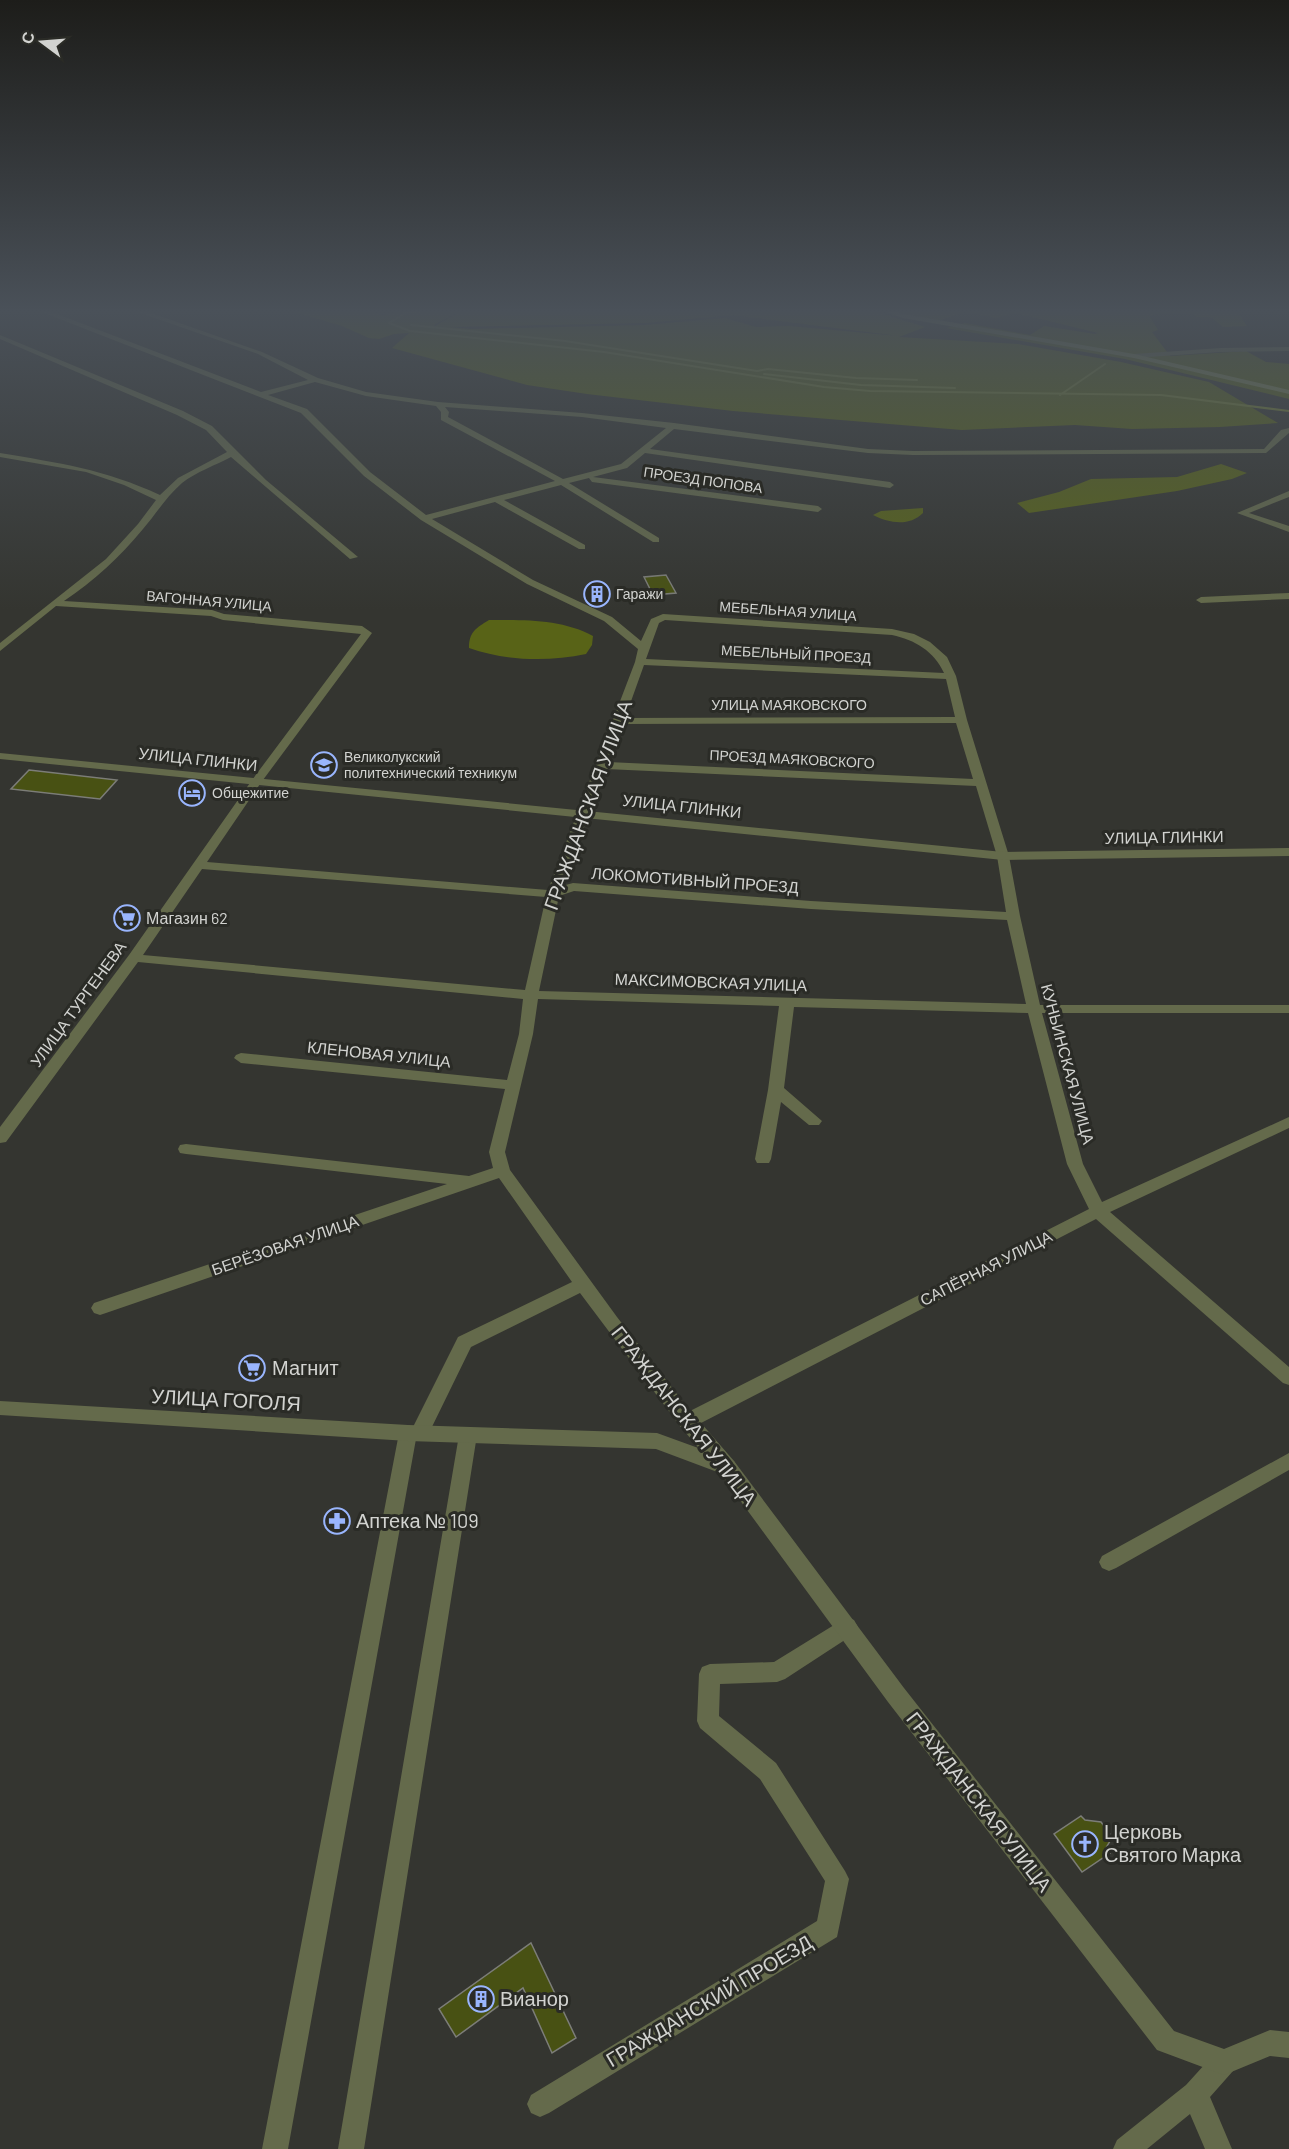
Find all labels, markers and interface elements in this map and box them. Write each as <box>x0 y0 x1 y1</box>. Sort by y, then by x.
north arrow <box>12 12 72 72</box>
text: С <box>16 29 38 46</box>
street label: ПРОЕЗД ПОПОВА <box>643 463 764 496</box>
building icon: Гаражи <box>582 579 612 609</box>
place label: Гаражи <box>616 585 663 602</box>
street label: ВАГОННАЯ УЛИЦА <box>146 587 273 615</box>
street label: МЕБЕЛЬНАЯ УЛИЦА <box>719 597 858 624</box>
street label: МЕБЕЛЬНЫЙ ПРОЕЗД <box>721 641 872 666</box>
street label: ГРАЖДАНСКАЯ УЛИЦА <box>538 696 636 913</box>
street label: УЛИЦА МАЯКОВСКОГО <box>711 696 867 713</box>
street label: УЛИЦА ГЛИНКИ <box>138 743 258 774</box>
street label: ПРОЕЗД МАЯКОВСКОГО <box>709 746 875 771</box>
place label: Великолукский политехнический техникум <box>344 748 517 781</box>
school or university icon: Великолукский политехнический техникум <box>309 750 339 780</box>
hotel icon: Общежитие <box>177 778 207 808</box>
place label: Общежитие <box>212 784 289 801</box>
street label: УЛИЦА ГЛИНКИ <box>622 790 742 821</box>
street label: УЛИЦА ГЛИНКИ <box>1104 826 1224 847</box>
street label: ЛОКОМОТИВНЫЙ ПРОЕЗД <box>591 863 799 896</box>
supermarket icon: Магазин 62 <box>112 903 142 933</box>
place label: Магазин 62 <box>146 908 228 927</box>
street label: УЛИЦА ТУРГЕНЕВА <box>26 937 130 1070</box>
street label: МАКСИМОВСКАЯ УЛИЦА <box>614 969 808 994</box>
street label: КУНЬИНСКАЯ УЛИЦА <box>1038 982 1099 1146</box>
street label: КЛЕНОВАЯ УЛИЦА <box>306 1037 452 1071</box>
street label: БЕРЁЗОВАЯ УЛИЦА <box>209 1210 361 1279</box>
street label: САПЁРНАЯ УЛИЦА <box>917 1226 1055 1309</box>
street label: ГРАЖДАНСКАЯ УЛИЦА <box>607 1321 763 1511</box>
supermarket icon: Магнит <box>237 1353 267 1383</box>
place label: Магнит <box>272 1355 339 1379</box>
street label: УЛИЦА ГОГОЛЯ <box>151 1383 301 1415</box>
pharmacy icon: Аптека № 109 <box>322 1506 352 1536</box>
place label: Аптека № 109 <box>356 1508 479 1532</box>
street label: ГРАЖДАНСКАЯ УЛИЦА <box>902 1707 1058 1897</box>
place label: Церковь Святого Марка <box>1104 1819 1242 1866</box>
church icon: Церковь Святого Марка <box>1070 1829 1100 1859</box>
street label: ГРАЖДАНСКИЙ ПРОЕЗД <box>601 1929 816 2071</box>
building icon: Вианор <box>466 1984 496 2014</box>
place label: Вианор <box>500 1986 569 2010</box>

